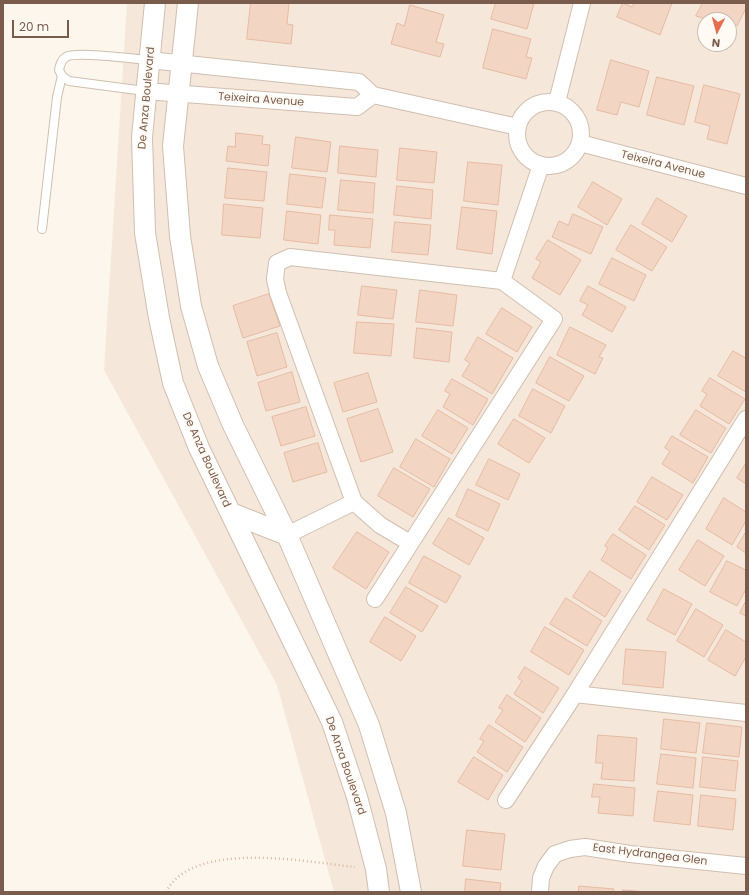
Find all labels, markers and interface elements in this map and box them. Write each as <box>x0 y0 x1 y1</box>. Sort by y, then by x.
scale bar <box>14 12 71 38</box>
north arrow <box>697 12 737 52</box>
text: 20 m <box>19 18 49 35</box>
text: N <box>711 35 721 51</box>
street label: De Anza Boulevard <box>136 46 158 150</box>
street label: Teixeira Avenue <box>218 90 304 110</box>
street label: Teixeira Avenue <box>620 148 706 182</box>
street label: De Anza Boulevard <box>179 410 233 510</box>
street label: De Anza Boulevard <box>322 715 368 817</box>
street label: East Hydrangea Glen <box>592 841 708 869</box>

